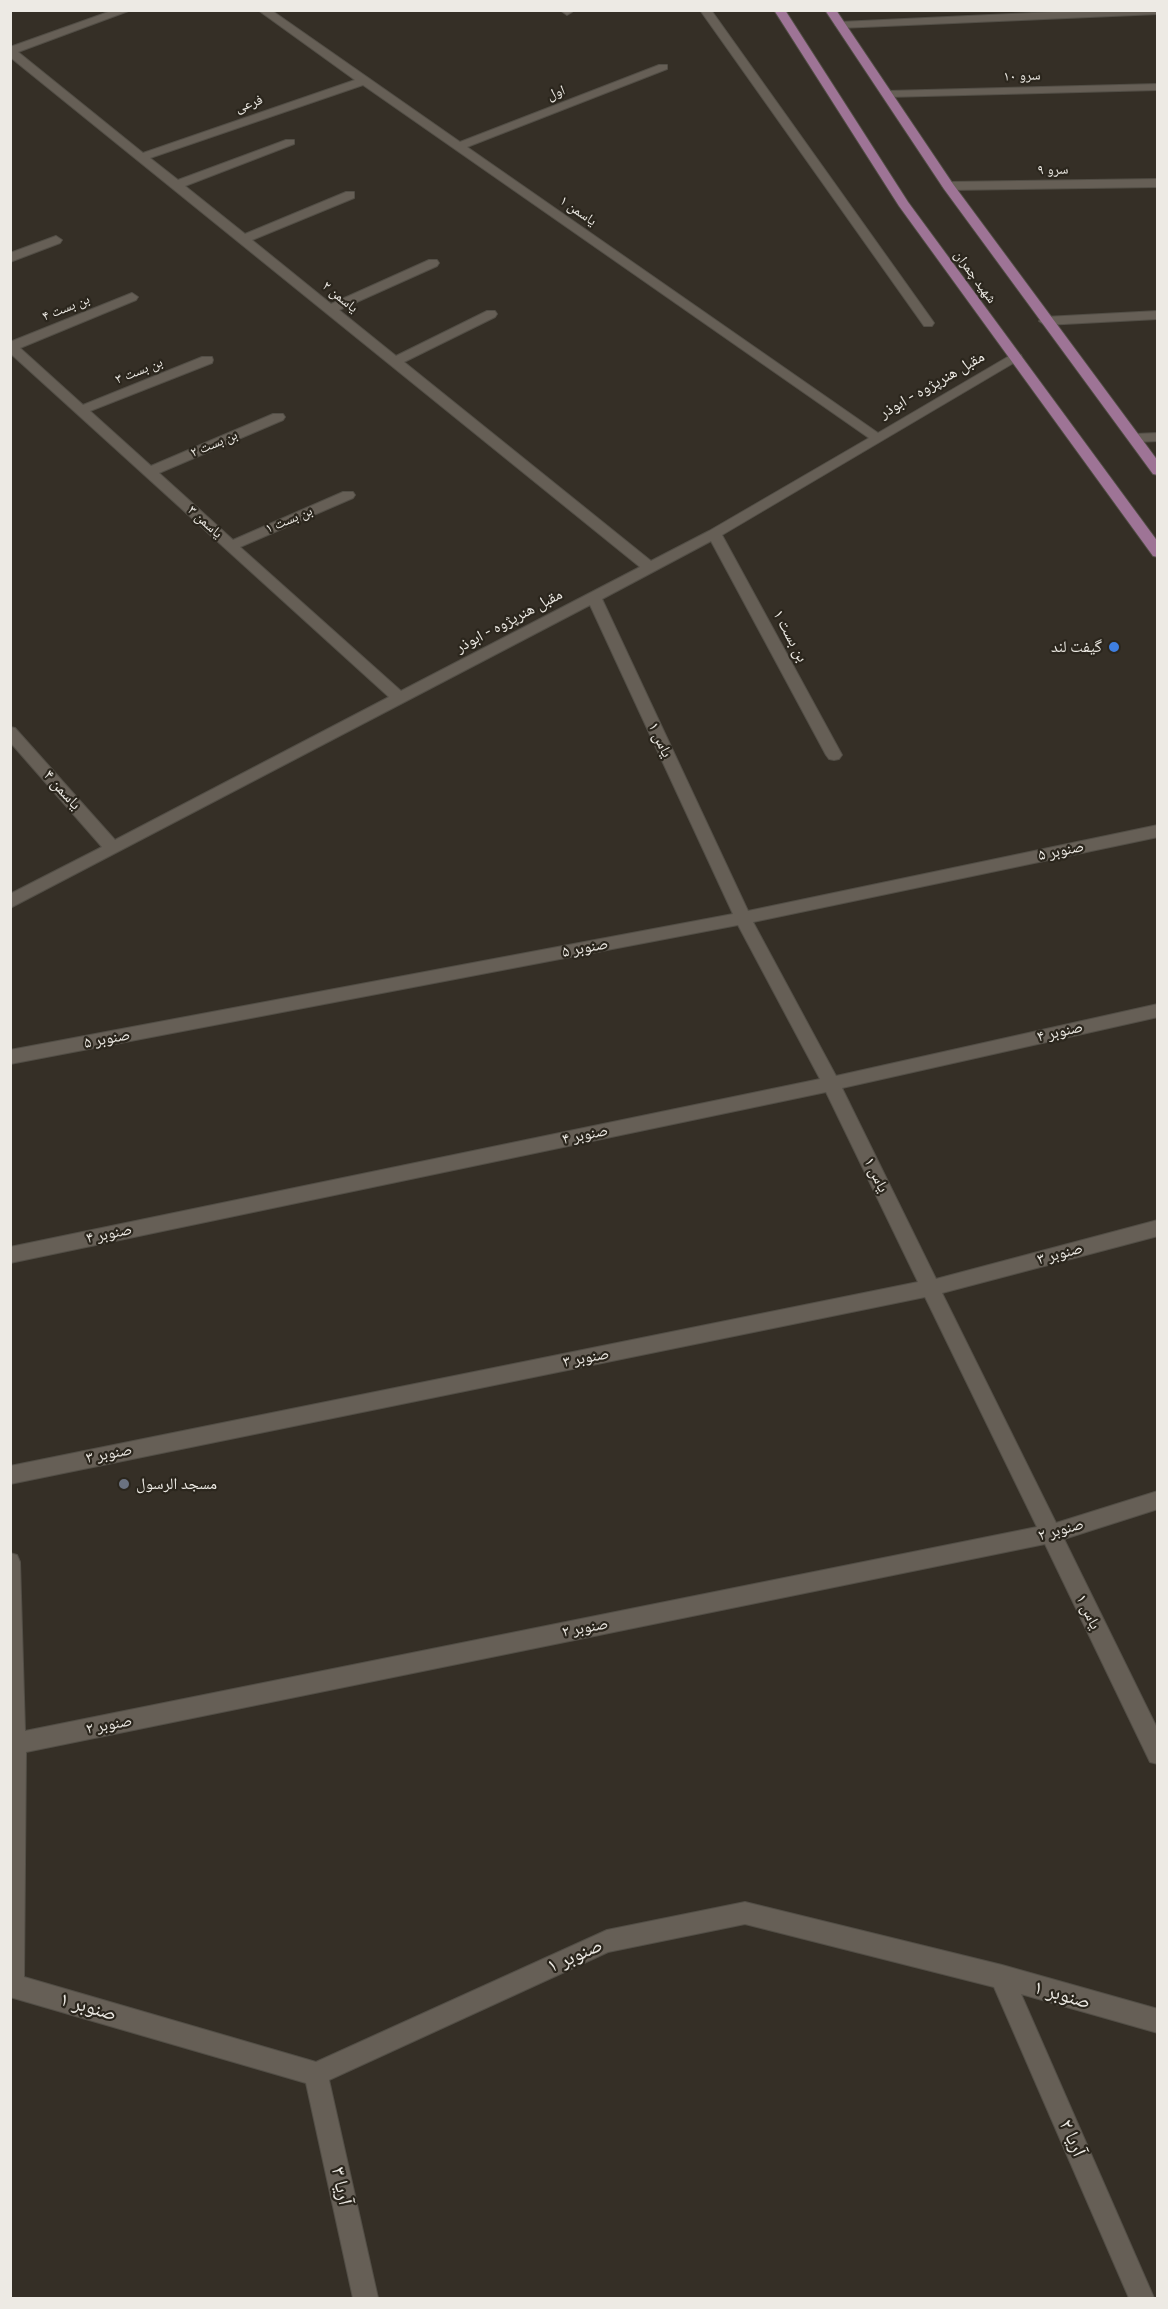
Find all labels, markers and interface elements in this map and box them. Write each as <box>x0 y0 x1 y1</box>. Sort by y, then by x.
street label: سرو ۱۰ <box>1003 67 1041 85</box>
street label: اول <box>544 82 568 104</box>
street label: فرعی <box>233 91 265 117</box>
street label: سرو ۹ <box>1037 161 1069 179</box>
street label: یاسمن ۱ <box>556 192 600 230</box>
street label: شهید چمران <box>950 247 1000 307</box>
street label: یاسمن ۲ <box>319 278 361 316</box>
street label: بن بست ۴ <box>40 291 92 325</box>
street label: مقبل هنرپژوه - ابوذر <box>876 347 988 423</box>
street label: بن بست ۳ <box>113 354 165 388</box>
street label: بن بست ۲ <box>188 427 240 461</box>
street label: یاسمن ۳ <box>184 502 226 542</box>
street label: بن بست ۱ <box>263 503 315 537</box>
street label: مقبل هنرپژوه - ابوذر <box>452 585 566 657</box>
street label: بن بست ۱ <box>768 606 812 666</box>
place label: گیفت لند <box>1051 637 1102 657</box>
marker: گیفت لند <box>1107 640 1121 654</box>
street label: یاس ۱ <box>644 719 676 761</box>
street label: یاسمن ۴ <box>39 766 85 814</box>
street label: صنوبر ۵ <box>1036 837 1086 865</box>
street label: صنوبر ۵ <box>560 934 610 962</box>
street label: صنوبر ۴ <box>1035 1017 1085 1047</box>
street label: صنوبر ۵ <box>82 1025 132 1053</box>
street label: صنوبر ۴ <box>560 1121 610 1149</box>
street label: یاس ۱ <box>859 1154 893 1196</box>
street label: صنوبر ۴ <box>84 1220 134 1248</box>
street label: صنوبر ۳ <box>1035 1239 1085 1269</box>
street label: صنوبر ۳ <box>561 1344 611 1372</box>
street label: صنوبر ۳ <box>84 1440 134 1468</box>
place label: مسجد الرسول <box>136 1474 217 1494</box>
marker: مسجد الرسول <box>117 1477 131 1491</box>
street label: صنوبر ۲ <box>1036 1514 1086 1546</box>
street label: یاس ۱ <box>1071 1591 1105 1633</box>
street label: صنوبر ۲ <box>560 1614 610 1642</box>
street label: صنوبر ۲ <box>84 1711 134 1739</box>
street label: صنوبر ۱ <box>544 1933 606 1979</box>
street label: صنوبر ۱ <box>1031 1975 1093 2015</box>
street label: صنوبر ۱ <box>57 1987 119 2027</box>
street label: آریا ۲ <box>1053 2116 1091 2160</box>
street label: آریا ۳ <box>325 2165 357 2207</box>

